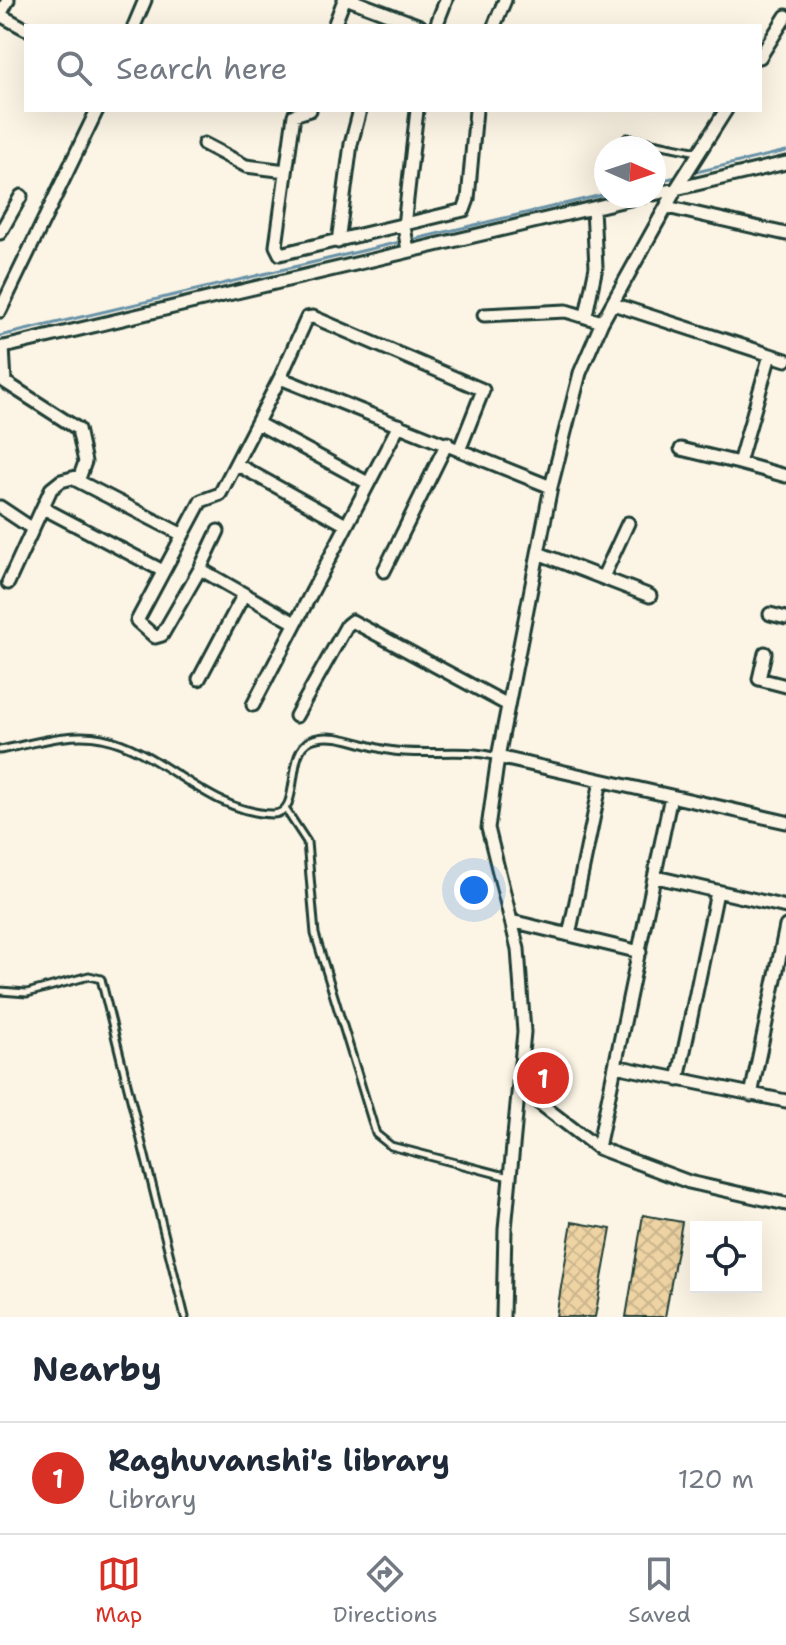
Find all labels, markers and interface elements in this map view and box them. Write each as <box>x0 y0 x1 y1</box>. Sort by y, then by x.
search box <box>24 24 762 112</box>
icon: search <box>52 46 96 90</box>
text: Search here <box>116 48 287 89</box>
north arrow <box>594 136 666 208</box>
your location <box>454 870 494 910</box>
pin: 1 <box>517 1048 569 1108</box>
map controls <box>690 1221 762 1293</box>
button: locate <box>690 1221 762 1293</box>
text: Nearby <box>32 1346 162 1392</box>
text: Raghuvanshi's library <box>108 1440 450 1481</box>
text: 1 <box>52 1461 64 1496</box>
text: 120 m <box>678 1461 754 1496</box>
text: Library <box>108 1481 197 1516</box>
tab: Map <box>95 1552 142 1629</box>
tab: Directions <box>333 1552 438 1629</box>
tab: Saved <box>628 1552 691 1629</box>

